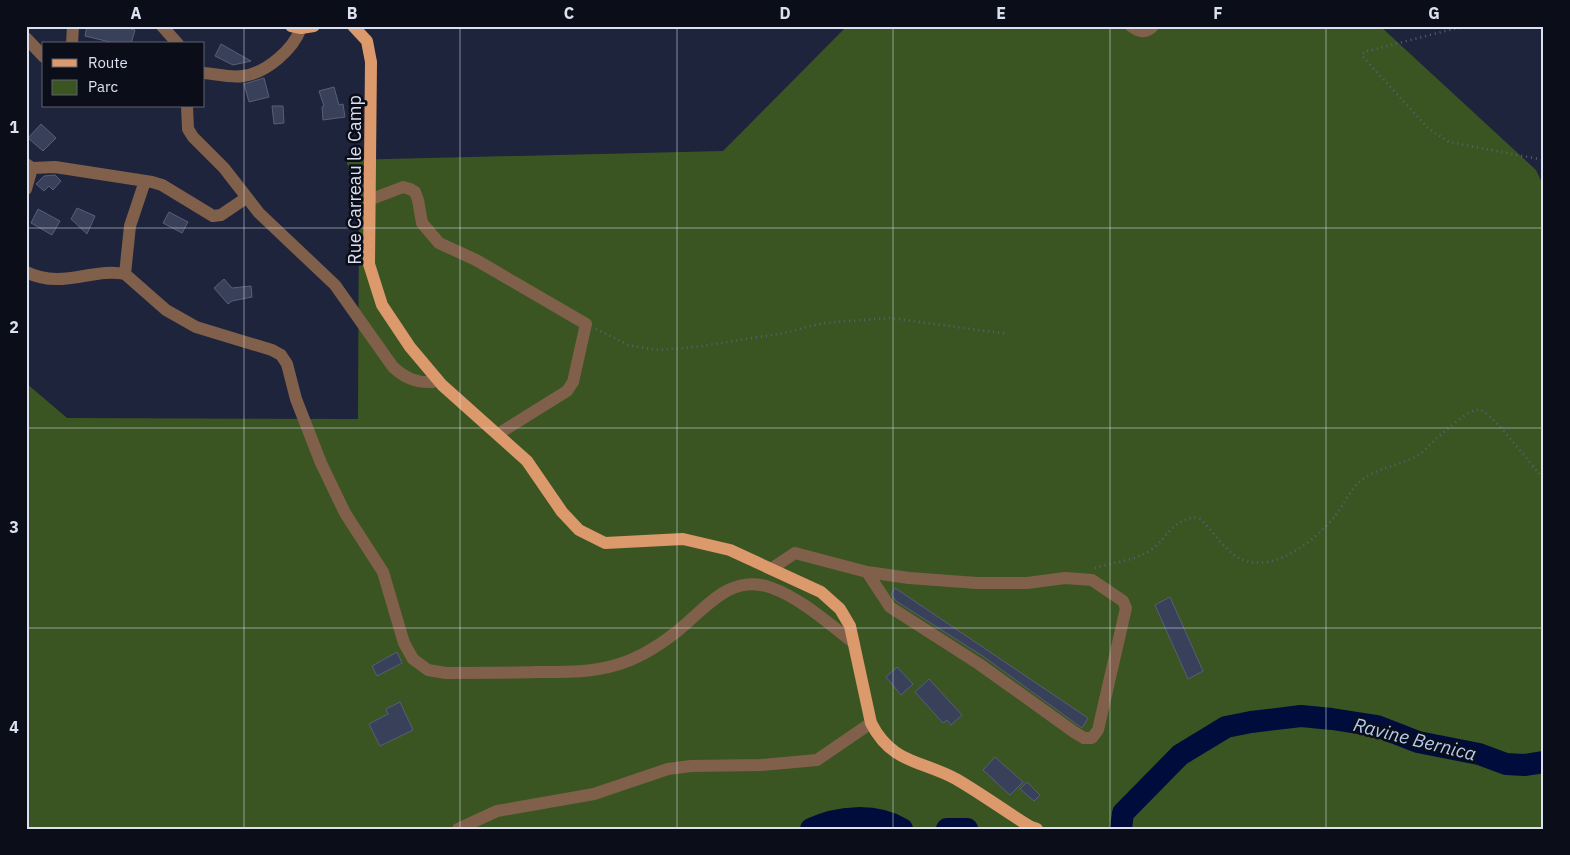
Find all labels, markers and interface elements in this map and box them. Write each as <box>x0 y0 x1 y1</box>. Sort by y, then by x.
text: A <box>131 3 142 23</box>
text: B <box>347 3 358 23</box>
text: C <box>564 3 574 23</box>
text: D <box>779 3 791 23</box>
text: E <box>996 3 1006 23</box>
text: F <box>1213 3 1223 23</box>
text: G <box>1428 3 1440 23</box>
legend <box>42 42 205 108</box>
text: Route <box>88 53 128 72</box>
text: Parc <box>88 77 118 96</box>
street label: Rue Carreau le Camp <box>343 95 366 265</box>
text: 1 <box>9 117 19 137</box>
text: 2 <box>9 317 19 337</box>
text: 3 <box>9 517 19 537</box>
water label: Ravine Bernica <box>1351 712 1479 766</box>
text: 4 <box>9 717 19 737</box>

